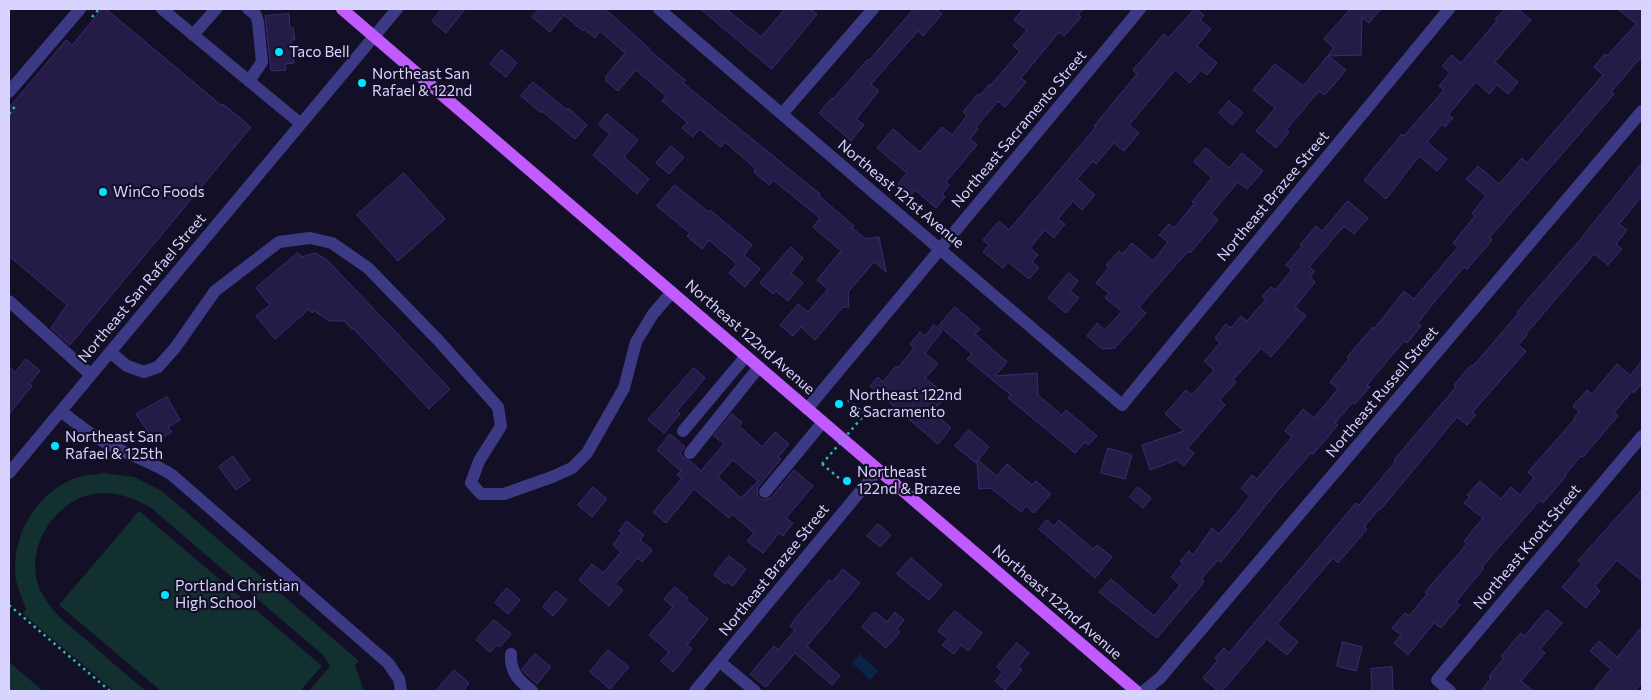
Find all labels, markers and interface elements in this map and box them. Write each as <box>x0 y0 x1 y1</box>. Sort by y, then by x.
place label: Taco Bell <box>289 43 350 61</box>
marker: Taco Bell <box>273 46 285 58</box>
street label: Northeast Sacramento Street <box>948 47 1090 211</box>
place label: Northeast San Rafael & 122nd <box>372 65 472 100</box>
marker: Northeast San Rafael & 122nd <box>356 77 368 89</box>
street label: Northeast Brazee Street <box>1213 127 1333 265</box>
street label: Northeast 121st Avenue <box>834 136 968 252</box>
place label: WinCo Foods <box>113 183 205 201</box>
marker: WinCo Foods <box>97 186 109 198</box>
street label: Northeast San Rafael Street <box>74 210 210 366</box>
street label: Northeast 122nd Avenue <box>682 276 818 398</box>
street label: Northeast Russell Street <box>1322 323 1442 461</box>
place label: Northeast 122nd & Sacramento <box>849 386 962 421</box>
marker: Northeast 122nd & Sacramento <box>833 398 845 410</box>
place label: Northeast San Rafael & 125th <box>65 428 163 463</box>
marker: Northeast San Rafael & 125th <box>49 440 61 452</box>
place label: Northeast 122nd & Brazee <box>857 463 961 498</box>
marker: Northeast 122nd & Brazee <box>841 475 853 487</box>
street label: Northeast Knott Street <box>1469 481 1585 613</box>
street label: Northeast Brazee Street <box>715 500 833 640</box>
street label: Northeast 122nd Avenue <box>989 541 1125 663</box>
place label: Portland Christian High School <box>175 577 299 612</box>
marker: Portland Christian High School <box>159 589 171 601</box>

